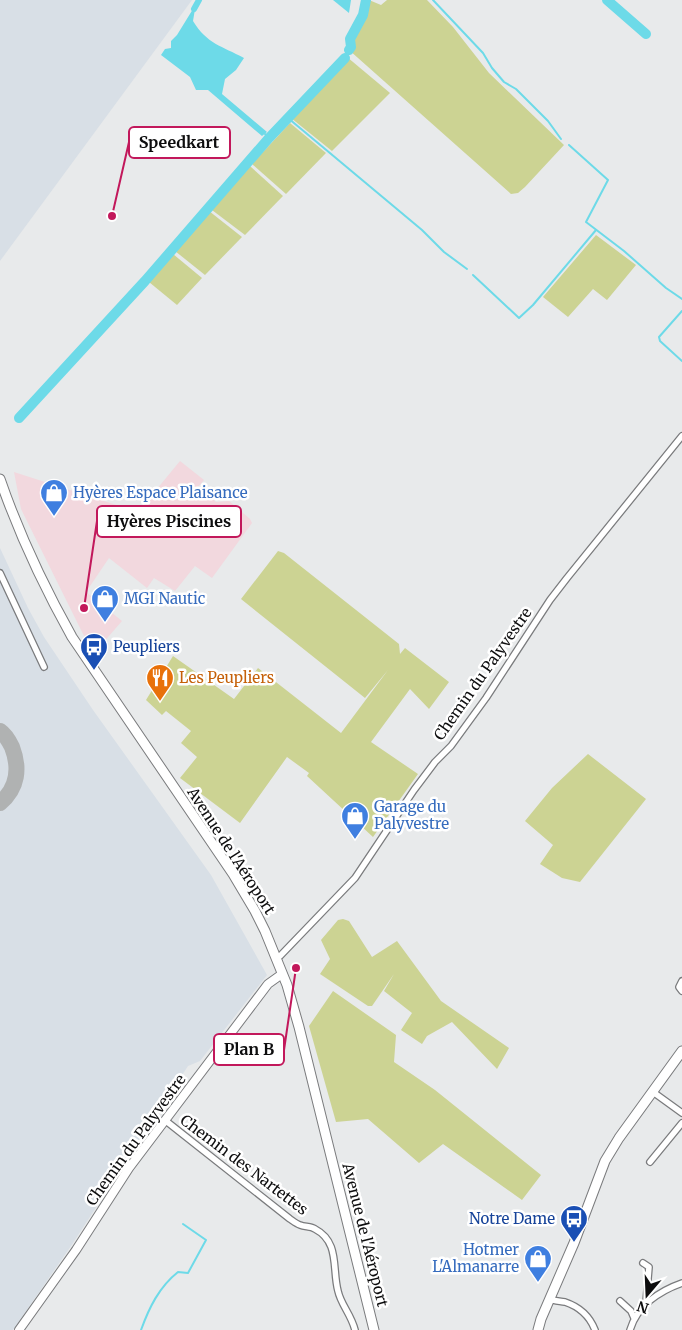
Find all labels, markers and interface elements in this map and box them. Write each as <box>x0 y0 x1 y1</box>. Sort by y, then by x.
callout: Speedkart <box>129 127 230 158</box>
text: Speedkart <box>139 132 220 152</box>
shop icon: Hyères Espace Plaisance <box>39 478 69 517</box>
place label: Hyères Espace Plaisance <box>73 483 248 502</box>
callout: Hyères Piscines <box>97 506 241 537</box>
text: Hyères Piscines <box>107 511 231 531</box>
shop icon: MGI Nautic <box>90 584 120 623</box>
place label: MGI Nautic <box>124 589 206 608</box>
street label: Chemin du Palyvestre <box>430 604 536 744</box>
bus stop icon: Peupliers <box>79 632 109 671</box>
place label: Peupliers <box>113 637 180 656</box>
restaurant icon: Les Peupliers <box>145 663 175 702</box>
place label: Les Peupliers <box>179 668 274 687</box>
street label: Avenue de l'Aéroport <box>183 783 280 918</box>
place label: Garage du Palyvestre <box>374 797 449 833</box>
shop icon: Garage du Palyvestre <box>340 801 370 840</box>
callout: Plan B <box>214 1034 284 1065</box>
text: Plan B <box>224 1039 274 1059</box>
street label: Chemin du Palyvestre <box>82 1070 190 1209</box>
street label: Chemin des Nartettes <box>177 1110 312 1219</box>
street label: Avenue de l'Aéroport <box>338 1160 393 1309</box>
bus stop icon: Notre Dame <box>559 1204 589 1243</box>
place label: Notre Dame <box>469 1209 555 1228</box>
place label: Hotmer L'Almanarre <box>432 1240 519 1276</box>
shop icon: Hotmer L'Almanarre <box>523 1244 553 1283</box>
north arrow <box>622 1270 672 1320</box>
text: N <box>635 1297 651 1318</box>

